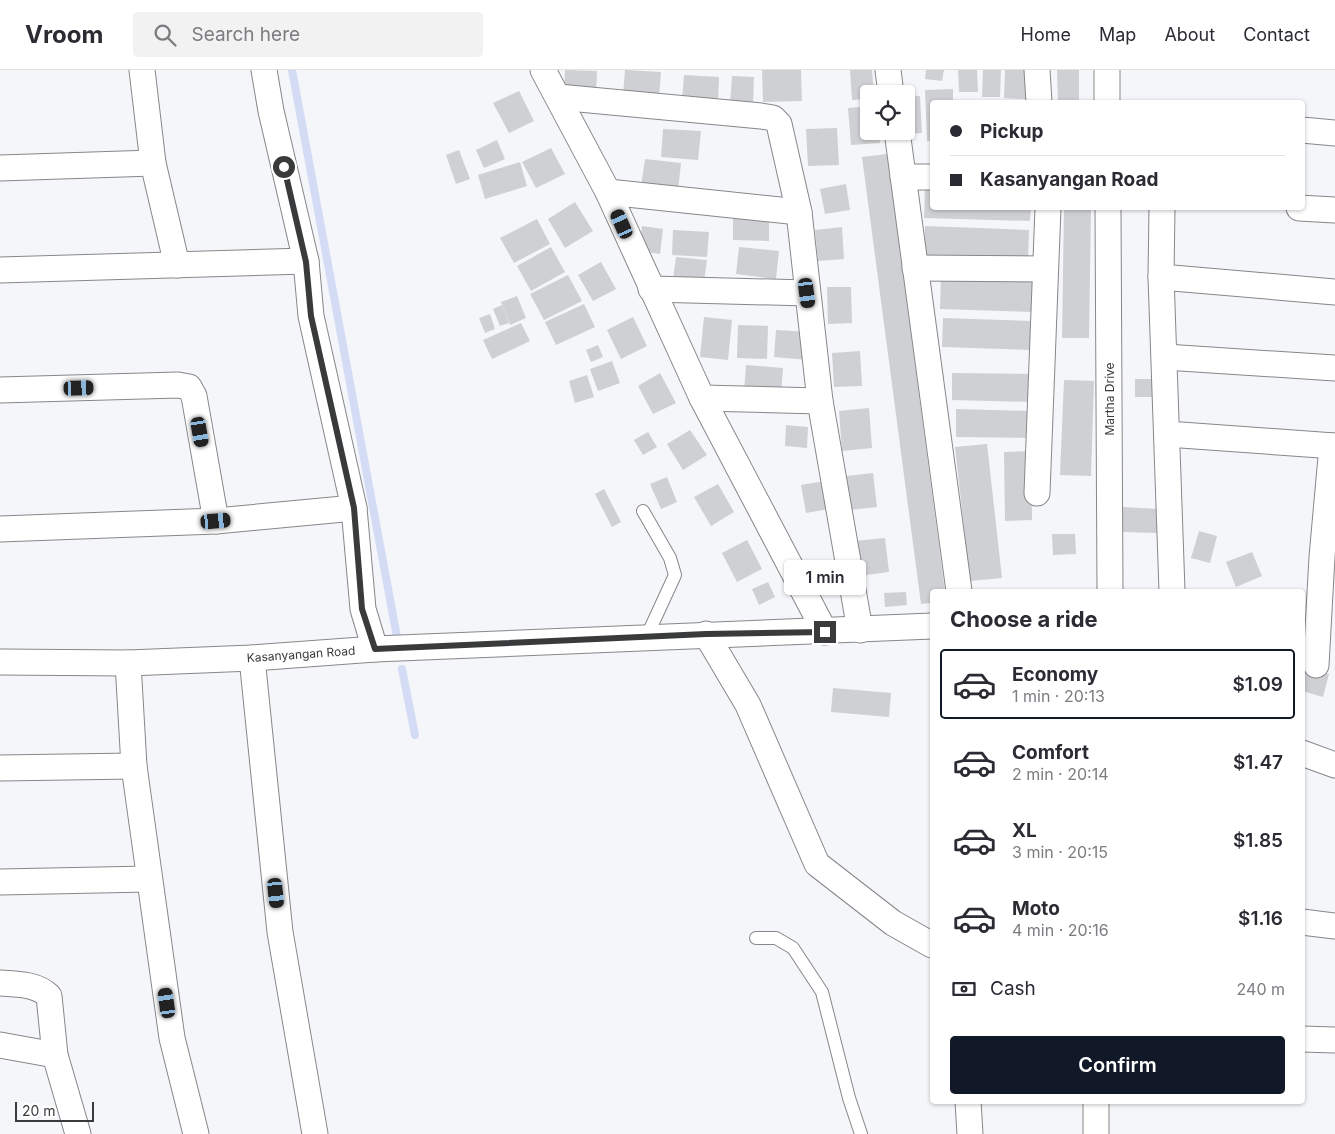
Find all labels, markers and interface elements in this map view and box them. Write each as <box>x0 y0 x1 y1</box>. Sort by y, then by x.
search box <box>133 12 483 57</box>
text: Vroom <box>25 20 103 49</box>
icon: search <box>151 21 179 49</box>
text: Search here <box>191 23 300 46</box>
text: Home <box>1021 24 1071 45</box>
text: Map <box>1099 24 1136 45</box>
text: About <box>1164 24 1215 45</box>
text: Contact <box>1243 24 1310 45</box>
map controls <box>860 85 915 140</box>
button: locate <box>860 85 915 140</box>
text: Pickup <box>980 120 1043 143</box>
route start <box>273 156 295 178</box>
text: Kasanyangan Road <box>980 168 1158 191</box>
car <box>609 207 634 241</box>
car <box>797 277 816 309</box>
street label: Martha Drive <box>1102 362 1117 436</box>
car <box>63 380 94 396</box>
car <box>190 416 209 448</box>
car <box>200 512 231 530</box>
callout: 1 min <box>784 560 866 594</box>
text: 1 min <box>805 567 845 587</box>
text: Choose a ride <box>950 606 1098 632</box>
route end <box>814 621 836 643</box>
street label: Kasanyangan Road <box>246 643 356 665</box>
icon: car <box>952 662 997 707</box>
text: Economy <box>1012 663 1098 686</box>
text: $1.09 <box>1232 673 1283 696</box>
text: 1 min · 20:13 <box>1012 686 1105 706</box>
icon: car <box>952 740 997 785</box>
text: Comfort <box>1012 741 1089 764</box>
text: $1.47 <box>1233 751 1283 774</box>
text: 2 min · 20:14 <box>1012 764 1109 784</box>
icon: car <box>952 818 997 863</box>
text: XL <box>1012 819 1037 842</box>
text: $1.85 <box>1233 829 1283 852</box>
text: 3 min · 20:15 <box>1012 842 1108 862</box>
car <box>266 877 285 909</box>
icon: car <box>952 896 997 941</box>
text: Moto <box>1012 897 1060 920</box>
text: $1.16 <box>1238 907 1283 930</box>
text: 4 min · 20:16 <box>1012 920 1109 940</box>
icon: cash <box>950 975 978 1003</box>
text: Cash <box>990 977 1036 1000</box>
text: 240 m <box>1237 979 1285 999</box>
car <box>157 987 176 1019</box>
button: Confirm <box>950 1036 1285 1094</box>
scale bar <box>15 1099 94 1122</box>
text: 20 m <box>22 1102 56 1119</box>

